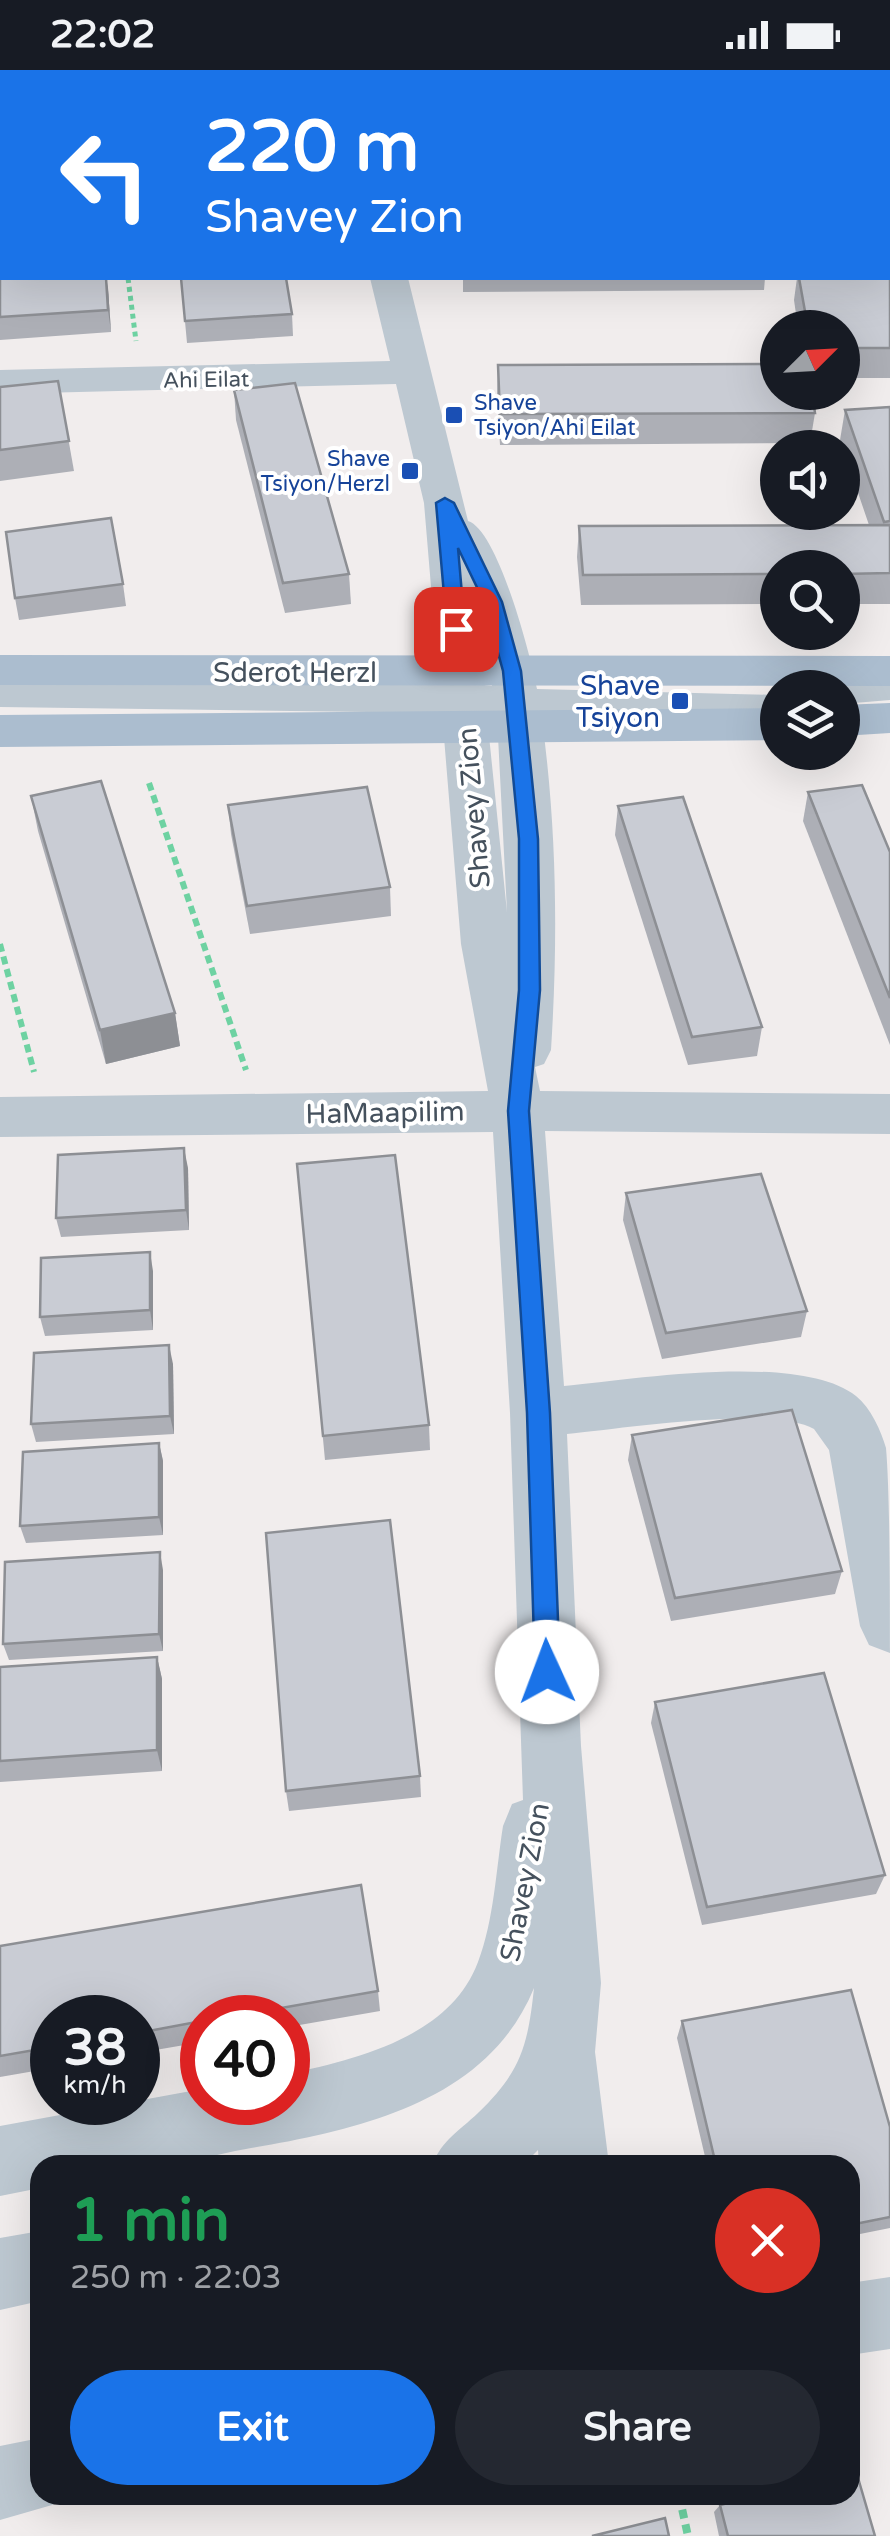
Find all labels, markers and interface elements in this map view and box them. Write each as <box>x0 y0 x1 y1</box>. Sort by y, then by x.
text: 22:02 <box>50 12 155 58</box>
text: 220 m <box>205 106 419 190</box>
icon: left <box>40 110 170 240</box>
text: Shavey Zion <box>205 191 464 245</box>
north arrow <box>760 310 860 410</box>
map controls <box>760 310 860 770</box>
street label: Ahi Eilat <box>163 366 249 394</box>
place label: Shave Tsiyon/Ahi Eilat <box>474 390 636 441</box>
marker: Shave Tsiyon/Ahi Eilat <box>443 404 465 426</box>
button: sound <box>760 430 860 530</box>
place label: Shave Tsiyon/Herzl <box>260 446 390 497</box>
marker: Shave Tsiyon/Herzl <box>399 460 421 482</box>
button: search <box>760 550 860 650</box>
pin <box>414 587 499 672</box>
icon: arrive <box>429 602 484 657</box>
street label: Sderot Herzl <box>213 656 377 690</box>
place label: Shave Tsiyon <box>576 669 660 735</box>
button: layers <box>760 670 860 770</box>
marker: Shave Tsiyon <box>669 690 691 712</box>
street label: Shavey Zion <box>450 726 498 890</box>
street label: HaMaapilim <box>305 1095 465 1131</box>
position arrow <box>495 1620 599 1724</box>
street label: Shavey Zion <box>493 1800 557 1965</box>
speed limit sign: 40 <box>180 1995 310 2125</box>
text: 38 <box>64 2018 126 2078</box>
text: km/h <box>64 2070 126 2100</box>
text: 1 min <box>70 2185 230 2257</box>
button: close <box>715 2188 820 2293</box>
text: 250 m · 22:03 <box>70 2259 282 2297</box>
button: Exit <box>70 2370 435 2485</box>
button: Share <box>455 2370 820 2485</box>

